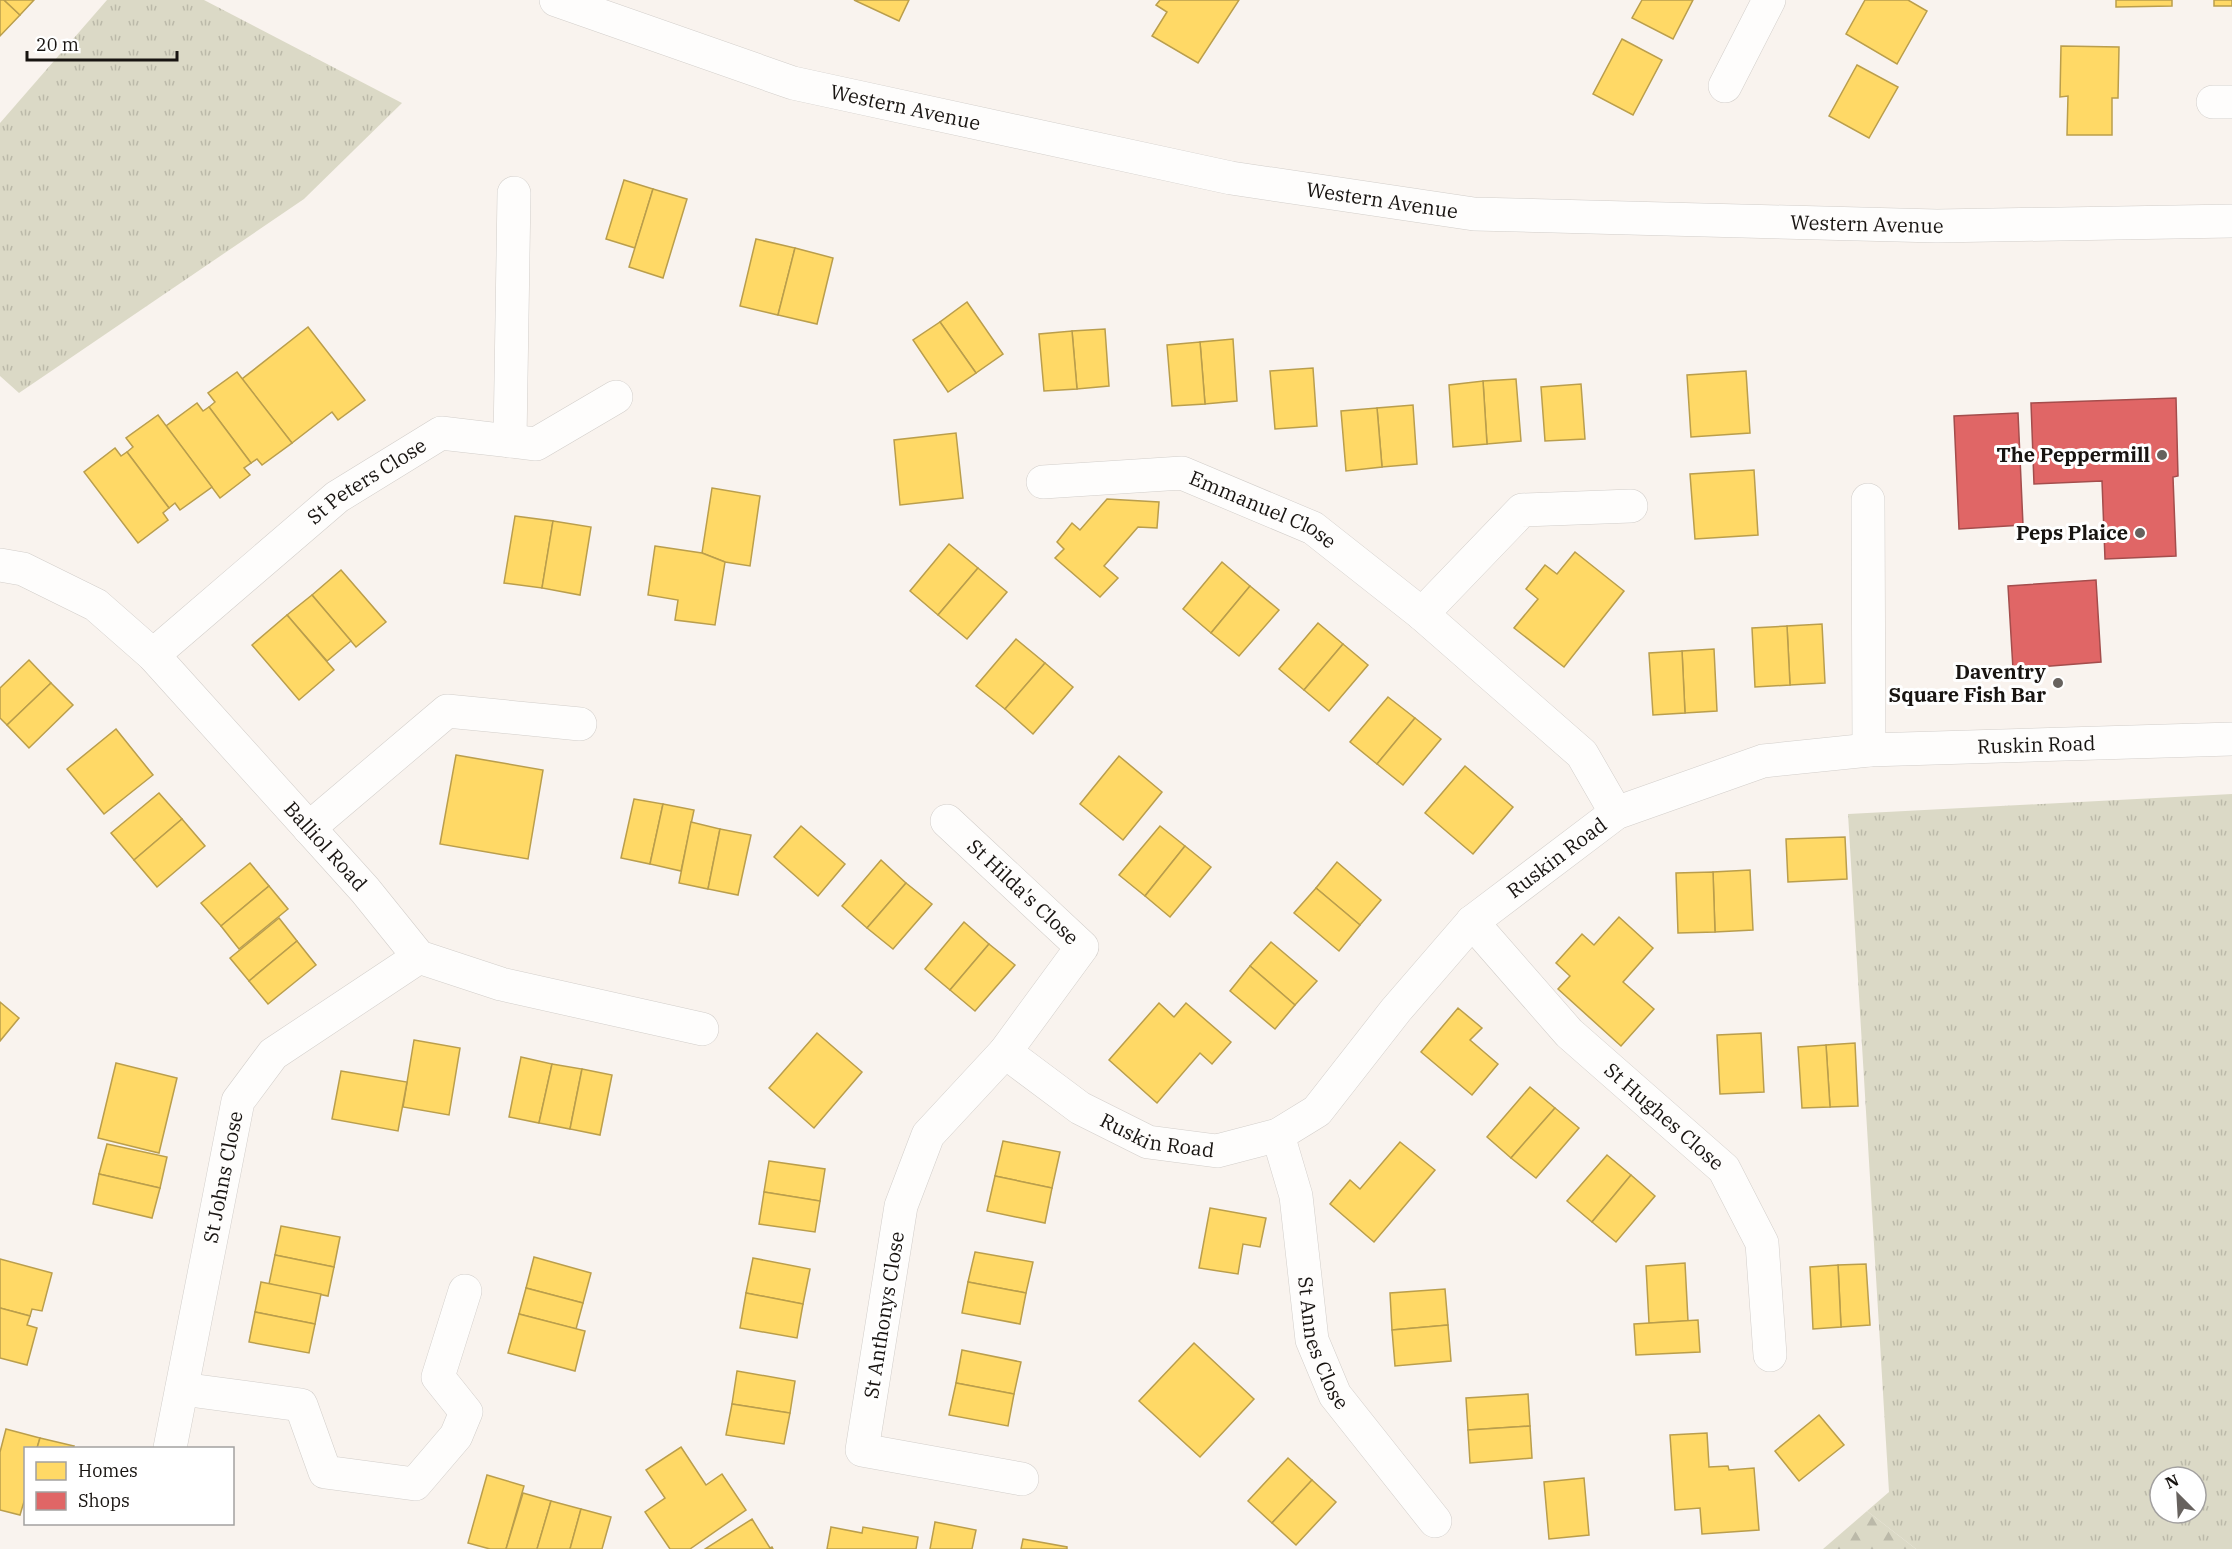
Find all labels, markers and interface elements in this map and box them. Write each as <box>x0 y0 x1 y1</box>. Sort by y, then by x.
scale bar <box>27 24 177 62</box>
text: 20 m <box>36 33 79 56</box>
street label: Western Avenue <box>828 77 983 136</box>
street label: Western Avenue <box>1304 175 1460 224</box>
street label: Western Avenue <box>1790 208 1944 239</box>
street label: St Peters Close <box>301 431 431 530</box>
place label: The Peppermill <box>1996 441 2150 468</box>
marker: The Peppermill <box>2155 448 2169 462</box>
street label: Emmanuel Close <box>1185 464 1342 554</box>
place label: Peps Plaice <box>2016 519 2128 546</box>
marker: Peps Plaice <box>2133 526 2147 540</box>
place label: Daventry Square Fish Bar <box>1889 658 2047 708</box>
marker: Daventry Square Fish Bar <box>2051 676 2065 690</box>
street label: Ruskin Road <box>1977 729 2096 760</box>
street label: Balliol Road <box>278 795 373 897</box>
street label: Ruskin Road <box>1501 811 1612 904</box>
street label: St Hilda's Close <box>962 833 1085 950</box>
street label: St Hughes Close <box>1599 1056 1730 1176</box>
street label: Ruskin Road <box>1096 1106 1216 1164</box>
street label: St Johns Close <box>196 1109 249 1245</box>
street label: St Anthonys Close <box>857 1229 910 1400</box>
street label: St Annes Close <box>1292 1275 1355 1415</box>
legend <box>24 1447 234 1525</box>
text: Homes <box>78 1459 138 1482</box>
north arrow <box>2148 1465 2208 1525</box>
text: N <box>2162 1470 2182 1493</box>
text: Shops <box>78 1489 130 1512</box>

